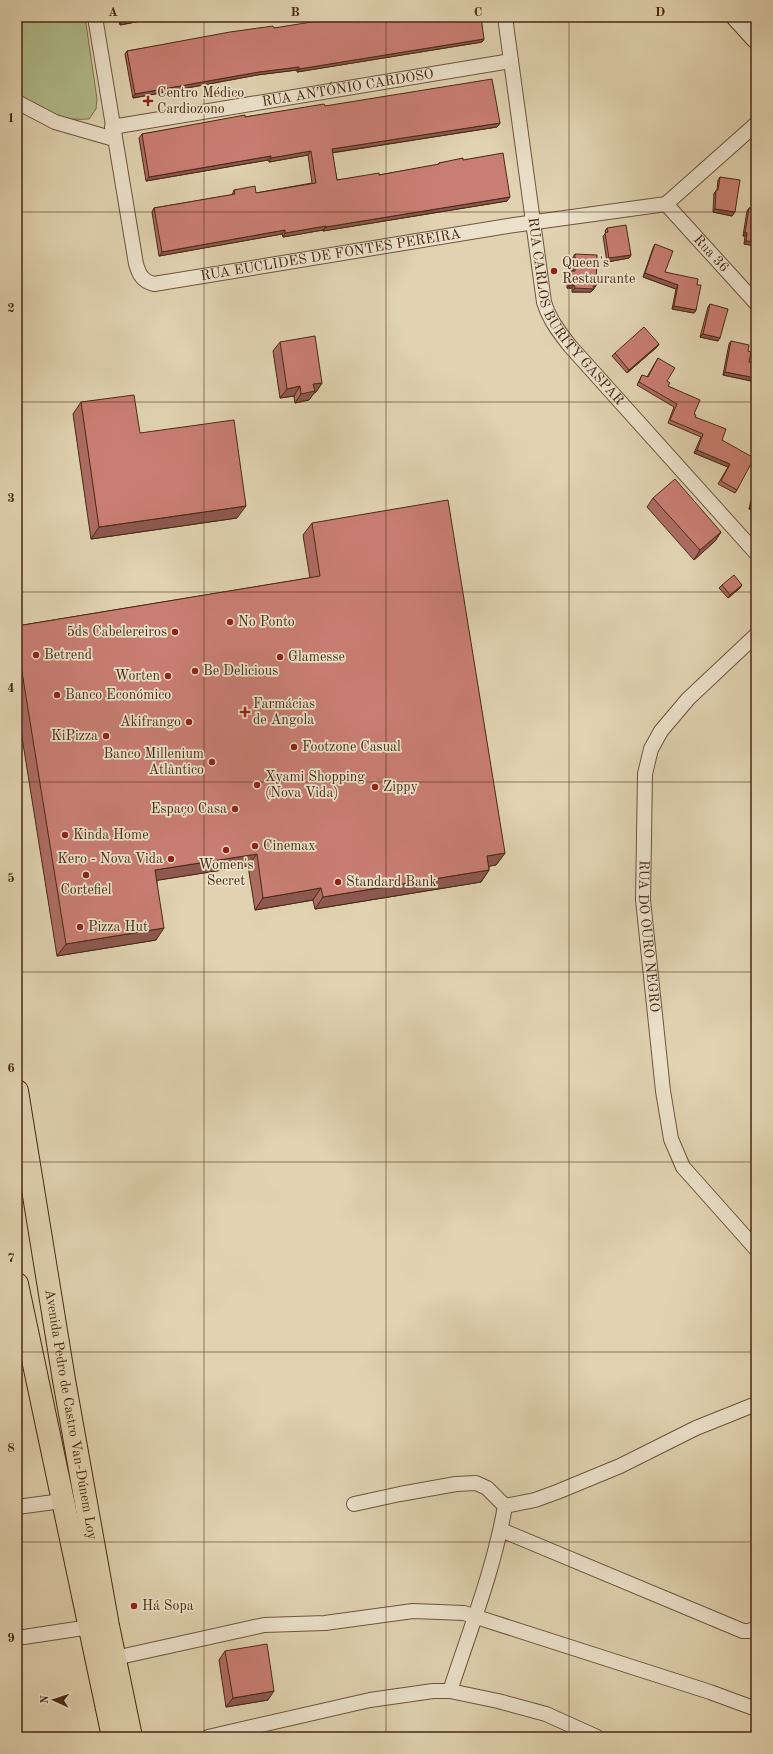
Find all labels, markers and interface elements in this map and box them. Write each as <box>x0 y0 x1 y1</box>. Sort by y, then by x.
text: A <box>108 6 118 19</box>
text: B <box>290 6 300 19</box>
text: C <box>474 6 482 19</box>
text: D <box>655 6 665 19</box>
street label: RUA ANTÓNIO CARDOSO <box>261 67 435 109</box>
place label: Centro Médico Cardiozono <box>157 86 244 116</box>
marker: Centro Médico Cardiozono <box>142 95 154 107</box>
text: 1 <box>7 112 15 125</box>
street label: RUA CARLOS BURITY GASPAR <box>526 217 626 408</box>
street label: RUA EUCLIDES DE FONTES PEREIRA <box>200 227 462 283</box>
street label: Rua 36 <box>691 232 731 275</box>
place label: Queen's Restaurante <box>562 256 635 286</box>
marker: Queen's Restaurante <box>549 266 559 276</box>
text: 2 <box>7 302 15 315</box>
text: 3 <box>7 492 15 505</box>
place label: No Ponto <box>238 615 295 629</box>
marker: No Ponto <box>225 617 235 627</box>
place label: 5ds Cabelereiros <box>67 625 167 639</box>
marker: 5ds Cabelereiros <box>170 627 180 637</box>
place label: Betrend <box>44 648 92 662</box>
marker: Betrend <box>31 650 41 660</box>
place label: Glamesse <box>288 650 345 664</box>
marker: Glamesse <box>275 652 285 662</box>
place label: Be Delicious <box>203 664 278 678</box>
marker: Be Delicious <box>190 666 200 676</box>
place label: Worten <box>115 669 160 683</box>
marker: Worten <box>163 671 173 681</box>
text: 4 <box>7 682 15 695</box>
place label: Banco Económico <box>65 688 171 702</box>
marker: Banco Económico <box>52 690 62 700</box>
place label: Farmácias de Angola <box>253 697 315 727</box>
marker: Farmácias de Angola <box>240 707 250 717</box>
place label: Akifrango <box>120 715 181 729</box>
marker: Akifrango <box>184 717 194 727</box>
place label: KiPizza <box>51 729 98 743</box>
marker: KiPizza <box>101 731 111 741</box>
place label: Footzone Casual <box>302 740 401 754</box>
marker: Footzone Casual <box>289 742 299 752</box>
place label: Banco Millenium Atlântico <box>103 747 204 777</box>
marker: Banco Millenium Atlântico <box>207 757 217 767</box>
place label: Xyami Shopping (Nova Vida) <box>265 770 365 800</box>
marker: Xyami Shopping (Nova Vida) <box>252 780 262 790</box>
place label: Zippy <box>383 780 418 794</box>
marker: Zippy <box>370 782 380 792</box>
place label: Espaço Casa <box>151 802 227 816</box>
marker: Espaço Casa <box>230 804 240 814</box>
place label: Kinda Home <box>73 828 149 842</box>
marker: Kinda Home <box>60 830 70 840</box>
place label: Cinemax <box>263 839 315 853</box>
marker: Cinemax <box>250 841 260 851</box>
marker: Women's Secret <box>221 845 231 855</box>
place label: Kero - Nova Vida <box>57 852 163 866</box>
marker: Kero - Nova Vida <box>166 854 176 864</box>
place label: Women's Secret <box>198 858 254 888</box>
street label: RUA DO OURO NEGRO <box>636 860 662 1013</box>
marker: Cortefiel <box>81 870 91 880</box>
text: 5 <box>7 872 15 885</box>
place label: Standard Bank <box>346 875 437 889</box>
marker: Standard Bank <box>333 877 343 887</box>
place label: Cortefiel <box>60 883 112 897</box>
place label: Pizza Hut <box>88 920 148 934</box>
marker: Pizza Hut <box>75 922 85 932</box>
text: 6 <box>7 1062 15 1075</box>
text: 7 <box>7 1252 15 1265</box>
street label: Avenida Pedro de Castro Van-Dúnem Loy <box>42 1288 100 1541</box>
text: 8 <box>7 1442 15 1455</box>
place label: Há Sopa <box>142 1599 194 1613</box>
marker: Há Sopa <box>129 1601 139 1611</box>
text: 9 <box>7 1632 15 1645</box>
north arrow <box>34 1680 74 1720</box>
text: N <box>40 1694 51 1704</box>

